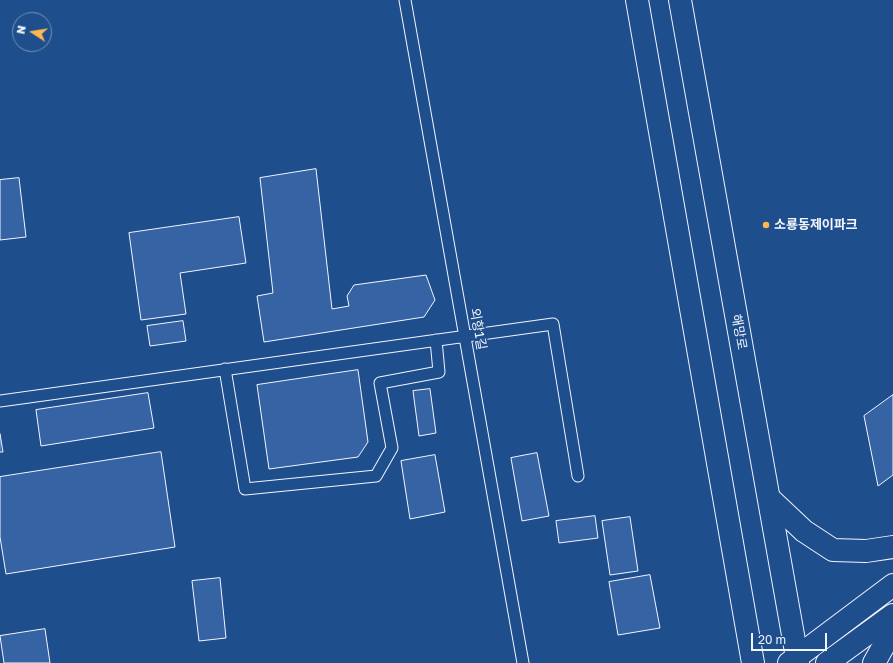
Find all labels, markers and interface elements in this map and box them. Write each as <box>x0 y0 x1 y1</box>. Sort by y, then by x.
north arrow <box>12 12 52 52</box>
text: N <box>14 24 28 35</box>
place label: 소룡동제이파크 <box>774 217 858 233</box>
marker: 소룡동제이파크 <box>761 220 771 230</box>
street label: 외항1길 <box>467 307 489 351</box>
street label: 해망로 <box>728 313 750 351</box>
scale bar <box>753 625 829 651</box>
text: 20 m <box>758 632 786 647</box>

